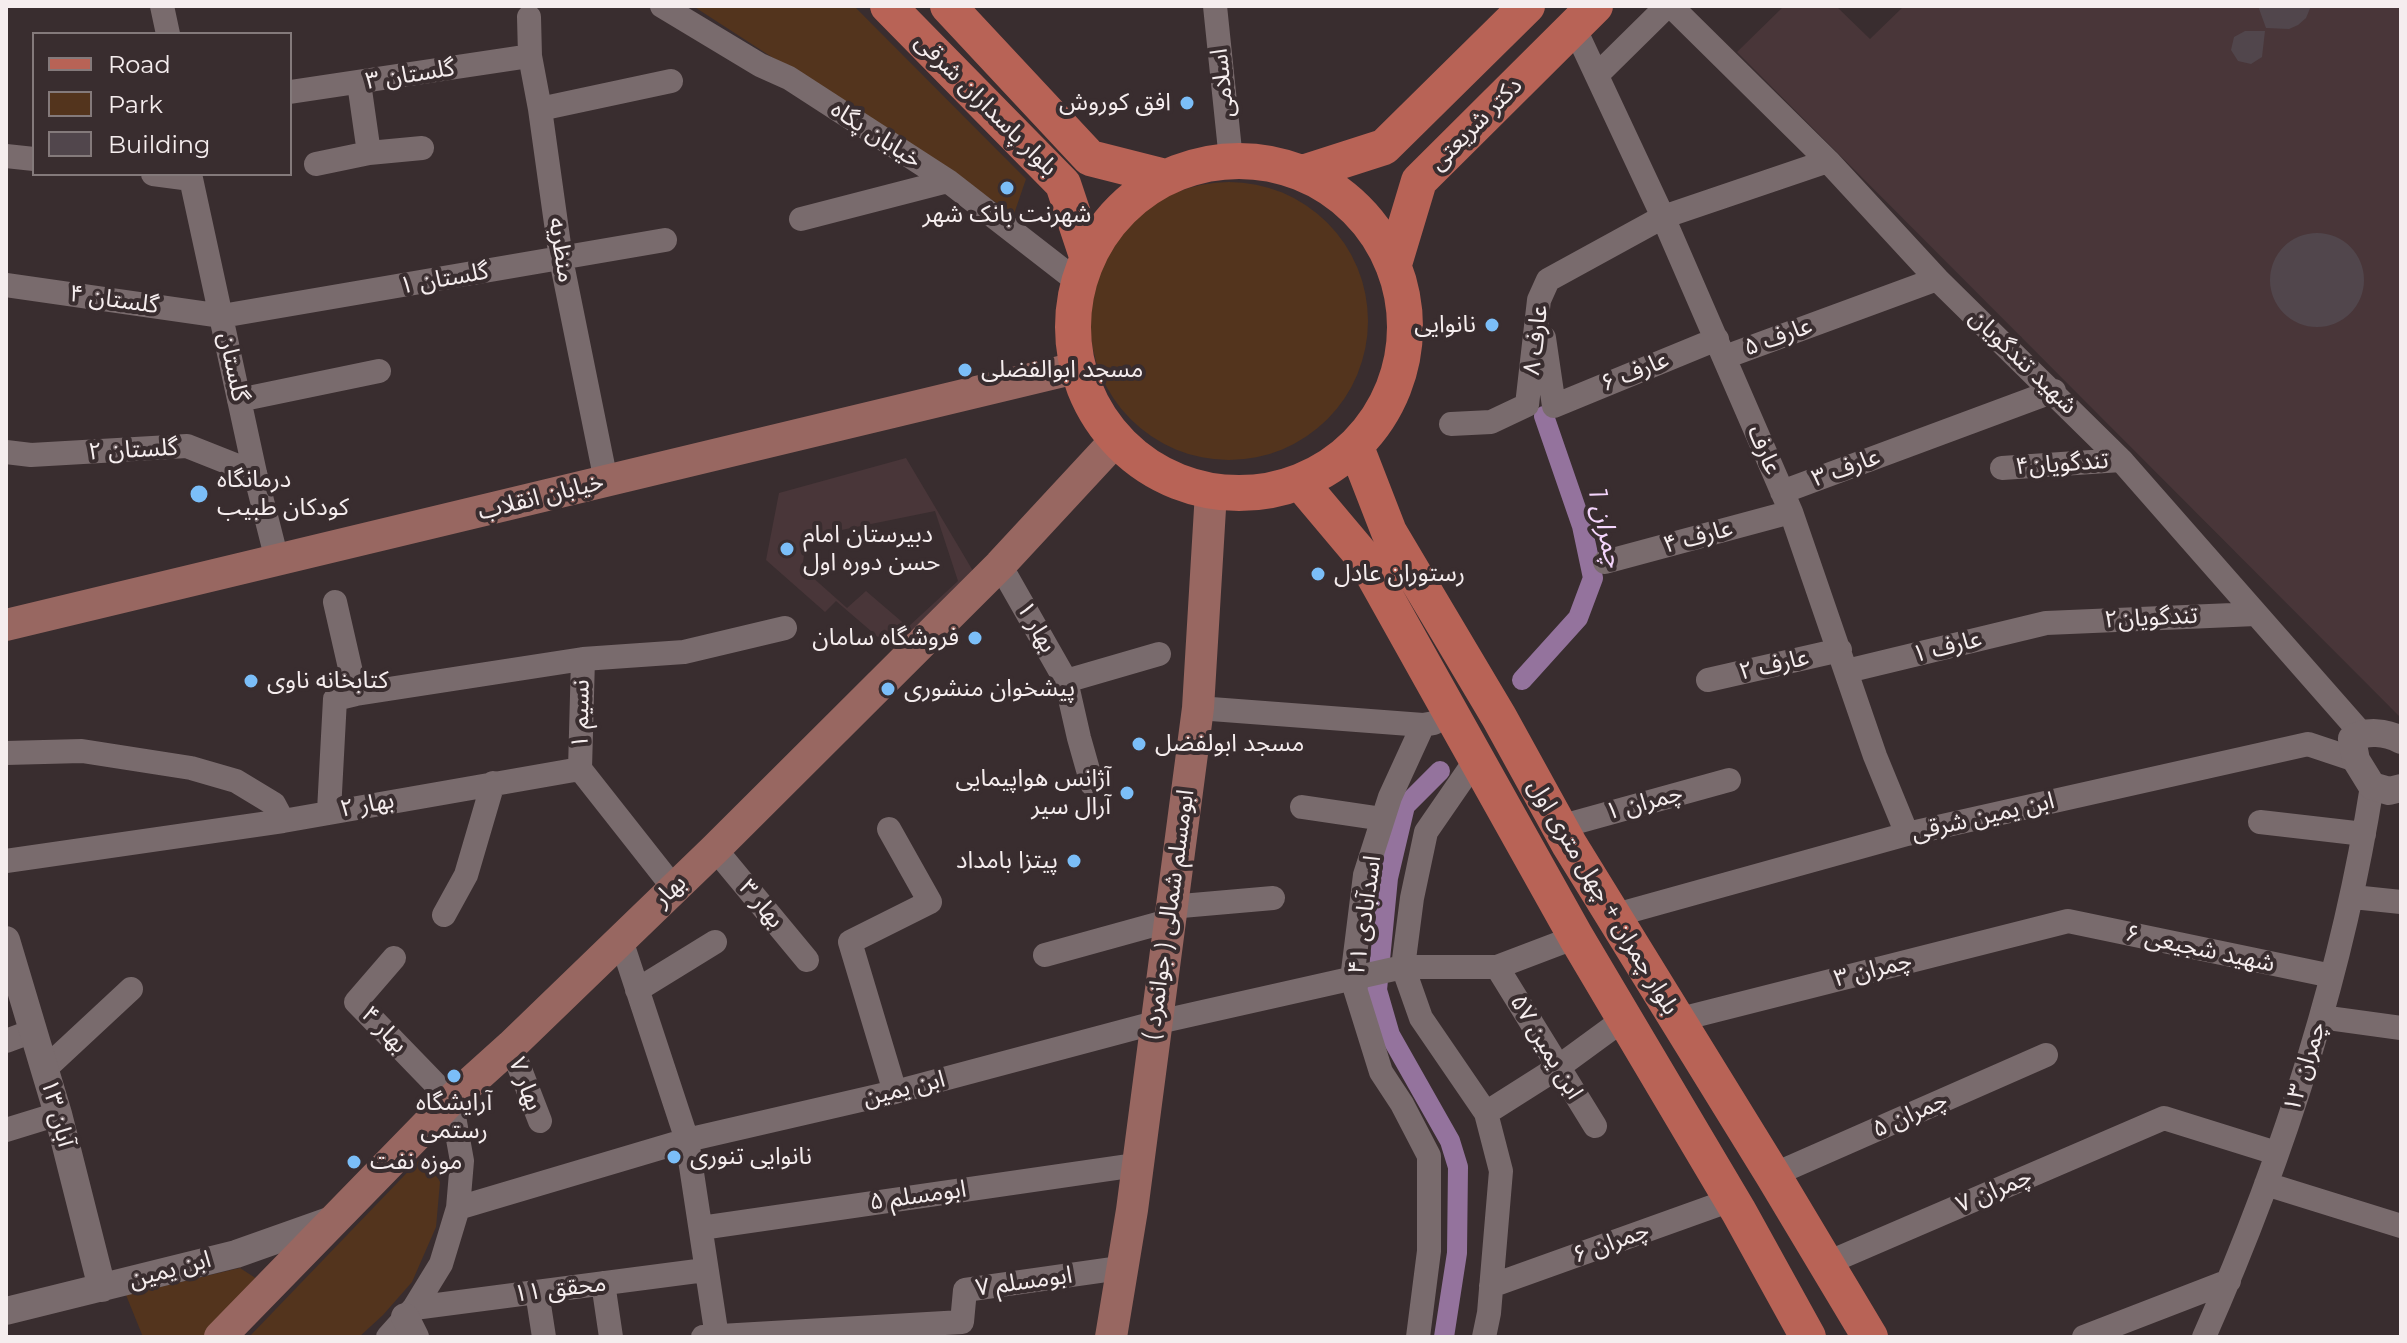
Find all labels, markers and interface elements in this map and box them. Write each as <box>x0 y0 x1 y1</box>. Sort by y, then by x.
street label: بلوار پاسداران شرقی <box>909 28 1063 182</box>
legend <box>32 32 292 176</box>
street label: اسلامی <box>1205 47 1241 119</box>
text: Road <box>108 50 171 79</box>
street label: گلستان ۳ <box>363 54 457 96</box>
street label: دکتر شریعتی <box>1423 71 1529 177</box>
place label: افق کوروش <box>1059 89 1171 117</box>
text: Park <box>108 90 163 119</box>
marker: افق کوروش <box>1178 94 1196 112</box>
street label: خیابان پگاه <box>825 95 927 175</box>
text: Building <box>108 130 211 159</box>
marker: شهرنت بانک شهر <box>998 179 1016 197</box>
place label: شهرنت بانک شهر <box>923 201 1091 229</box>
street label: منظریه <box>542 215 580 285</box>
street label: گلستان ۱ <box>397 257 491 301</box>
street label: گلستان ۴ <box>67 279 161 321</box>
street label: عارف ۸ <box>1517 303 1555 377</box>
street label: شهید تندگویان <box>1963 303 2083 421</box>
place label: نانوایی <box>1414 311 1476 339</box>
street label: عارف ۵ <box>1740 311 1816 363</box>
marker: نانوایی <box>1483 316 1501 334</box>
street label: گلستان <box>212 330 254 404</box>
street label: عارف ۶ <box>1597 345 1673 399</box>
place label: مسجد ابوالفضلی <box>981 356 1143 384</box>
marker: مسجد ابوالفضلی <box>956 361 974 379</box>
street label: عارف <box>1741 421 1787 479</box>
street label: گلستان ۲ <box>87 433 179 467</box>
street label: عارف ۳ <box>1808 442 1884 494</box>
street label: تندگویان۴ <box>2014 446 2110 482</box>
place label: درمانگاه کودکان طبیب <box>217 466 349 522</box>
street label: خیابان انقلاب <box>475 467 607 527</box>
marker: درمانگاه کودکان طبیب <box>188 483 210 505</box>
water label: چمران 1 <box>1581 485 1629 571</box>
street label: عارف ۴ <box>1660 514 1736 560</box>
place label: دبیرستان امام حسن دوره اول <box>803 521 940 577</box>
marker: دبیرستان امام حسن دوره اول <box>778 540 796 558</box>
place label: رستوران عادل <box>1334 560 1465 588</box>
marker: رستوران عادل <box>1309 565 1327 583</box>
street label: بهار ۱ <box>1010 596 1062 658</box>
street label: تندگویان۲ <box>2103 601 2199 635</box>
place label: فروشگاه سامان <box>812 624 959 652</box>
street label: عارف ۱ <box>1909 624 1985 670</box>
marker: فروشگاه سامان <box>966 629 984 647</box>
street label: عارف ۲ <box>1736 643 1812 687</box>
place label: کتابخانه ناوی <box>267 667 388 695</box>
marker: کتابخانه ناوی <box>242 672 260 690</box>
place label: پیشخوان منشوری <box>904 675 1075 703</box>
street label: نسیم ۱ <box>566 679 596 749</box>
marker: پیشخوان منشوری <box>879 680 897 698</box>
place label: مسجد ابولفضل <box>1155 730 1304 758</box>
marker: مسجد ابولفضل <box>1130 735 1148 753</box>
place label: آژانس هواپیمایی آرال سیر <box>956 765 1111 821</box>
street label: بلوار چمران + چهل متری اول <box>1521 774 1685 1020</box>
street label: چمران ۱ <box>1602 779 1686 827</box>
marker: آژانس هواپیمایی آرال سیر <box>1118 784 1136 802</box>
street label: بهار ۲ <box>338 786 396 824</box>
street label: ابن یمین شرقی <box>1909 787 2057 847</box>
street label: ابومسلم شمالی ( جوانمرد ) <box>1137 788 1201 1042</box>
place label: پیتزا بامداد <box>956 847 1058 875</box>
marker: پیتزا بامداد <box>1065 852 1083 870</box>
street label: اسدآبادی ۴۱ <box>1342 854 1388 976</box>
street label: بهار <box>648 869 692 913</box>
street label: بهار ۳ <box>732 874 790 934</box>
street label: شهید شجیعی ۶ <box>2123 919 2277 979</box>
street label: چمران ۳ <box>1831 946 1915 994</box>
street label: ابن یمین ۵۷ <box>1503 989 1589 1105</box>
street label: بهار ۴ <box>355 1000 413 1060</box>
street label: چمران ۱۳ <box>2278 1018 2332 1116</box>
street label: بهار ۷ <box>502 1053 548 1115</box>
street label: ابن یمین <box>860 1065 948 1113</box>
marker: آرایشگاه رستمی <box>445 1067 463 1085</box>
street label: ۱۳ آبان <box>34 1076 80 1150</box>
street label: چمران ۵ <box>1868 1086 1952 1144</box>
place label: آرایشگاه رستمی <box>416 1089 492 1145</box>
place label: نانوایی تنوری <box>690 1143 812 1171</box>
place label: موزه نفت <box>370 1148 462 1176</box>
marker: نانوایی تنوری <box>665 1148 683 1166</box>
marker: موزه نفت <box>345 1153 363 1171</box>
street label: چمران ۷ <box>1952 1162 2036 1220</box>
street label: ابومسلم ۵ <box>868 1175 968 1217</box>
street label: چمران ۶ <box>1569 1216 1653 1270</box>
street label: ابن یمین <box>126 1245 214 1295</box>
street label: ابومسلم ۷ <box>974 1261 1074 1303</box>
street label: محقق ۱۱ <box>512 1269 608 1309</box>

